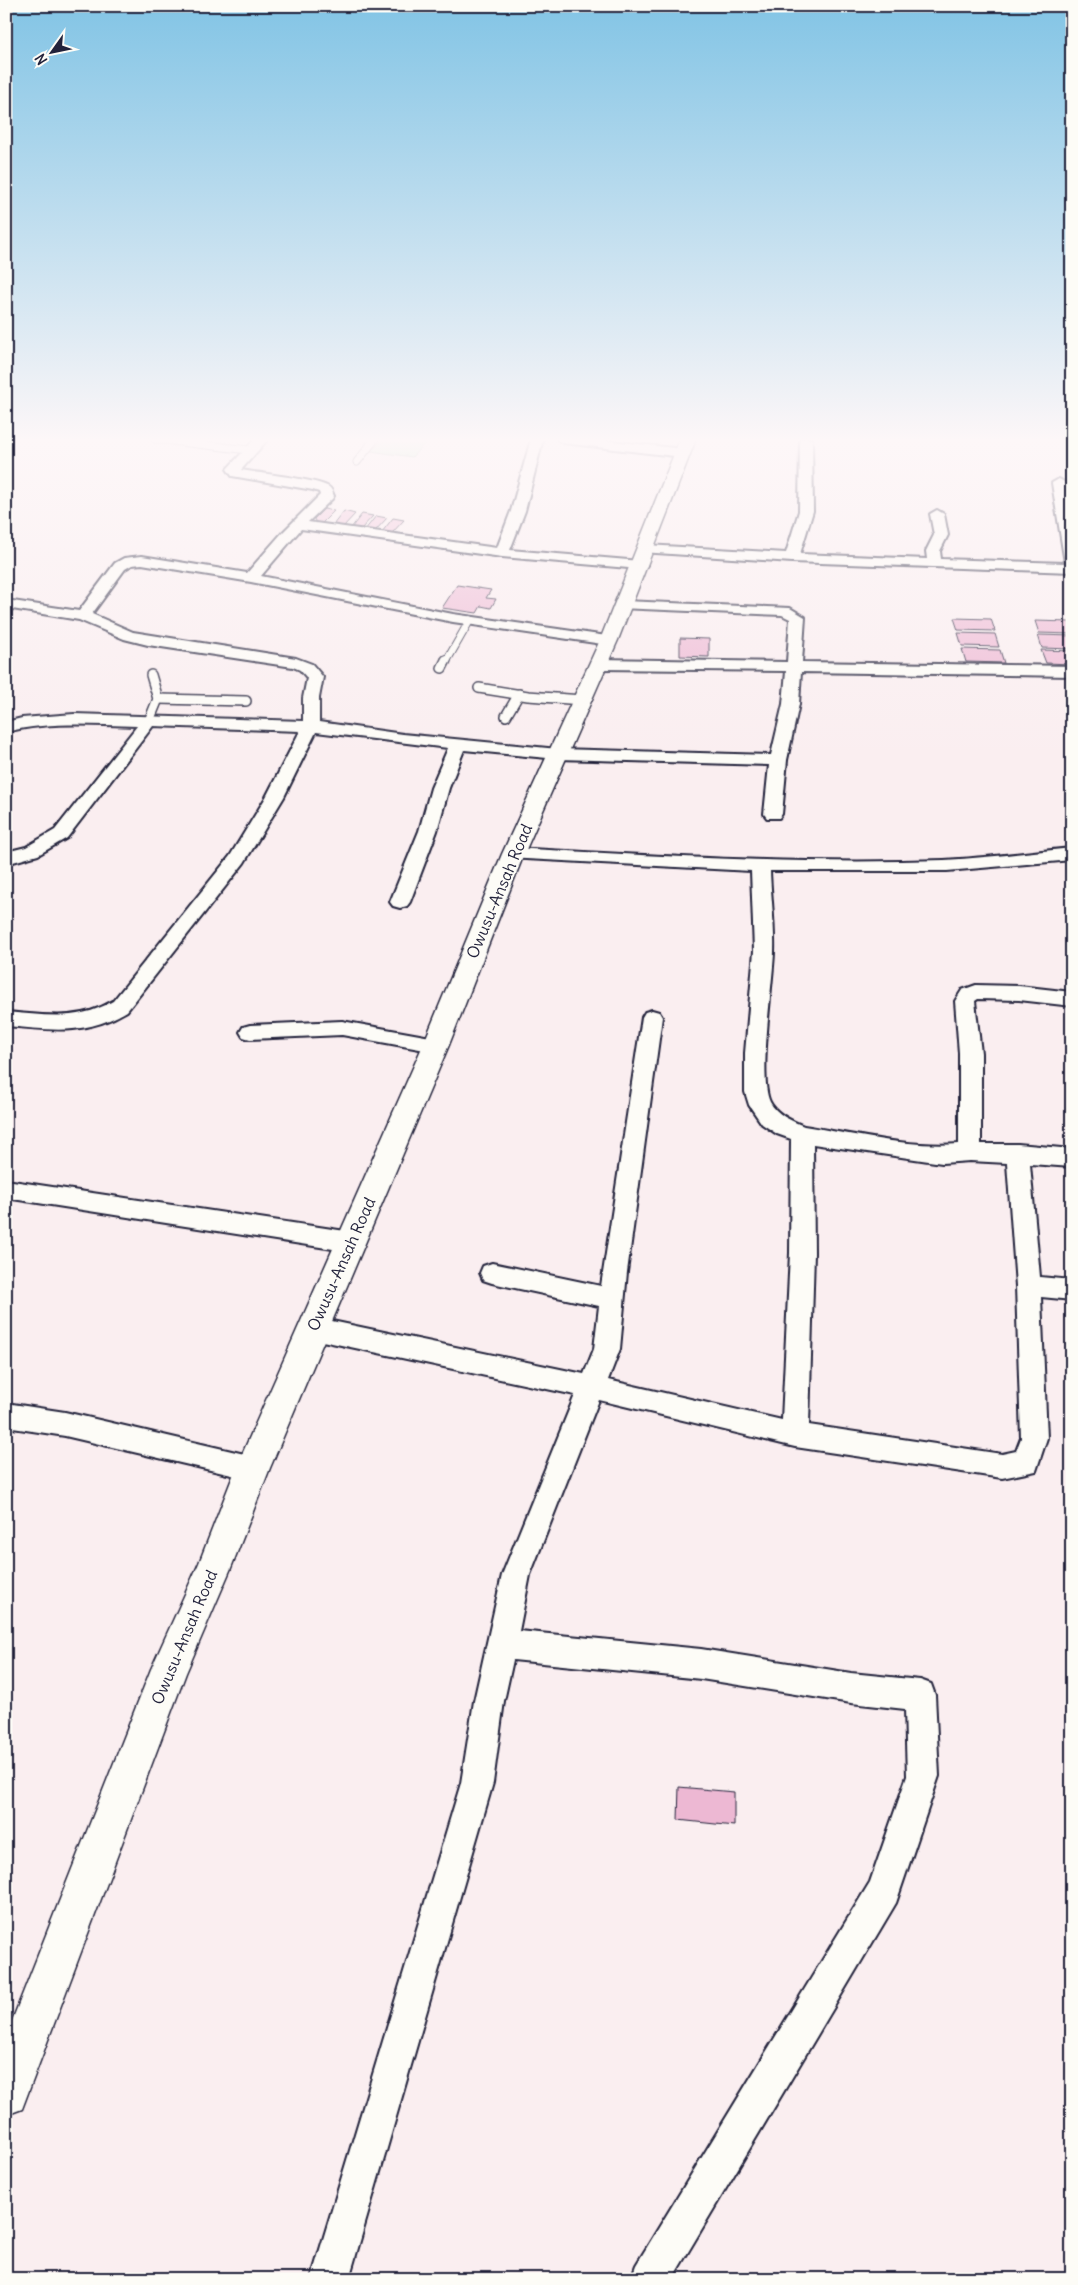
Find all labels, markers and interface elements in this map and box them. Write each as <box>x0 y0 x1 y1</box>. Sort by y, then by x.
north arrow <box>28 28 78 78</box>
text: N <box>31 50 51 68</box>
street label: Owusu-Ansah Road <box>462 821 536 961</box>
street label: Owusu-Ansah Road <box>303 1194 379 1334</box>
street label: Owusu-Ansah Road <box>147 1567 221 1707</box>

